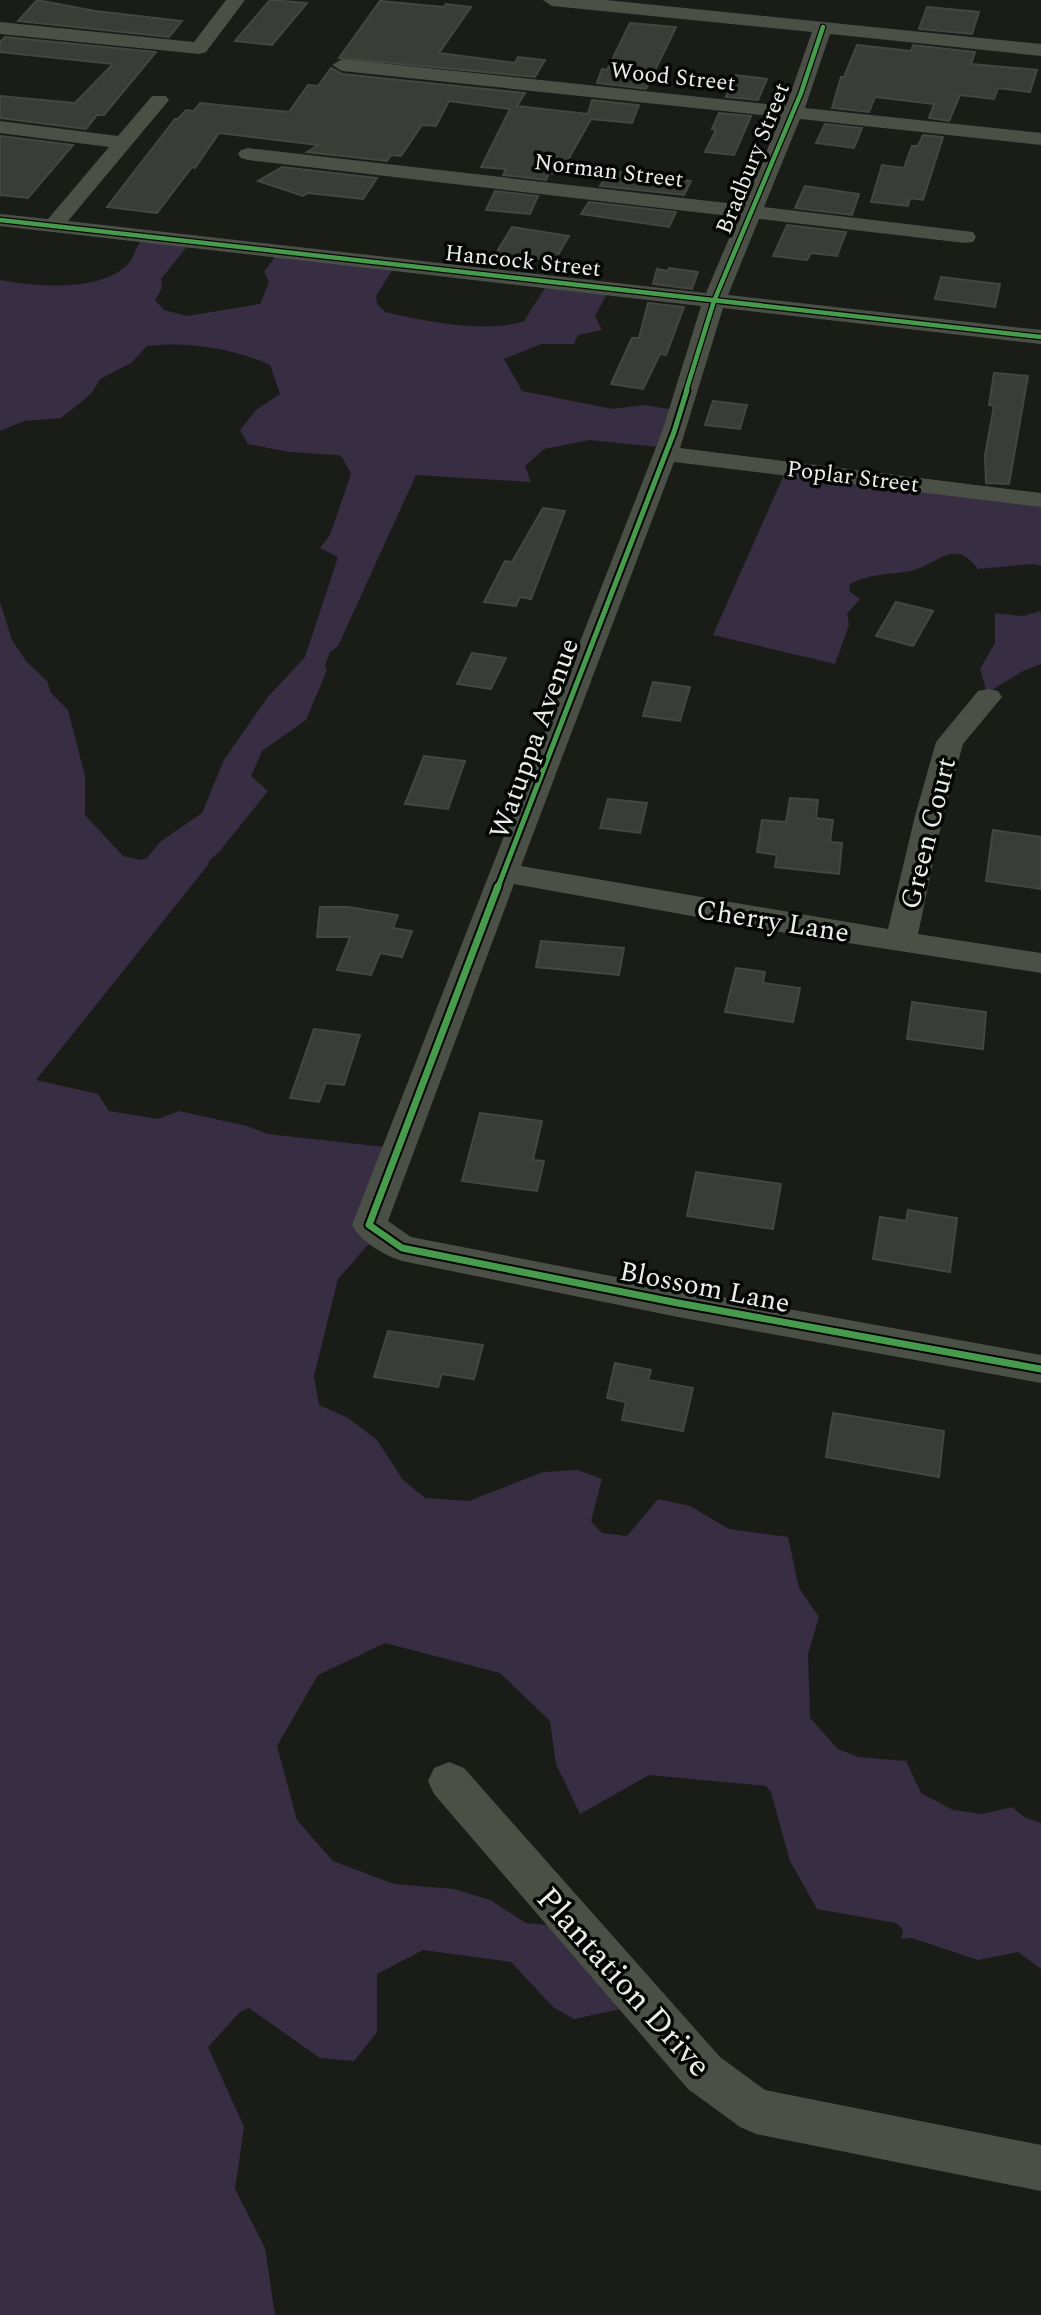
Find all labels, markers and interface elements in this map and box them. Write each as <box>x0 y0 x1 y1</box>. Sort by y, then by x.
street label: Wood Street <box>608 53 737 101</box>
street label: Bradbury Street <box>707 78 800 240</box>
street label: Norman Street <box>532 145 686 198</box>
street label: Hancock Street <box>443 236 603 287</box>
street label: Poplar Street <box>785 452 921 503</box>
street label: Watuppa Avenue <box>478 632 591 845</box>
street label: Green Court <box>889 753 968 914</box>
street label: Cherry Lane <box>693 888 852 955</box>
street label: Blossom Lane <box>616 1250 794 1325</box>
street label: Plantation Drive <box>524 1876 723 2089</box>

